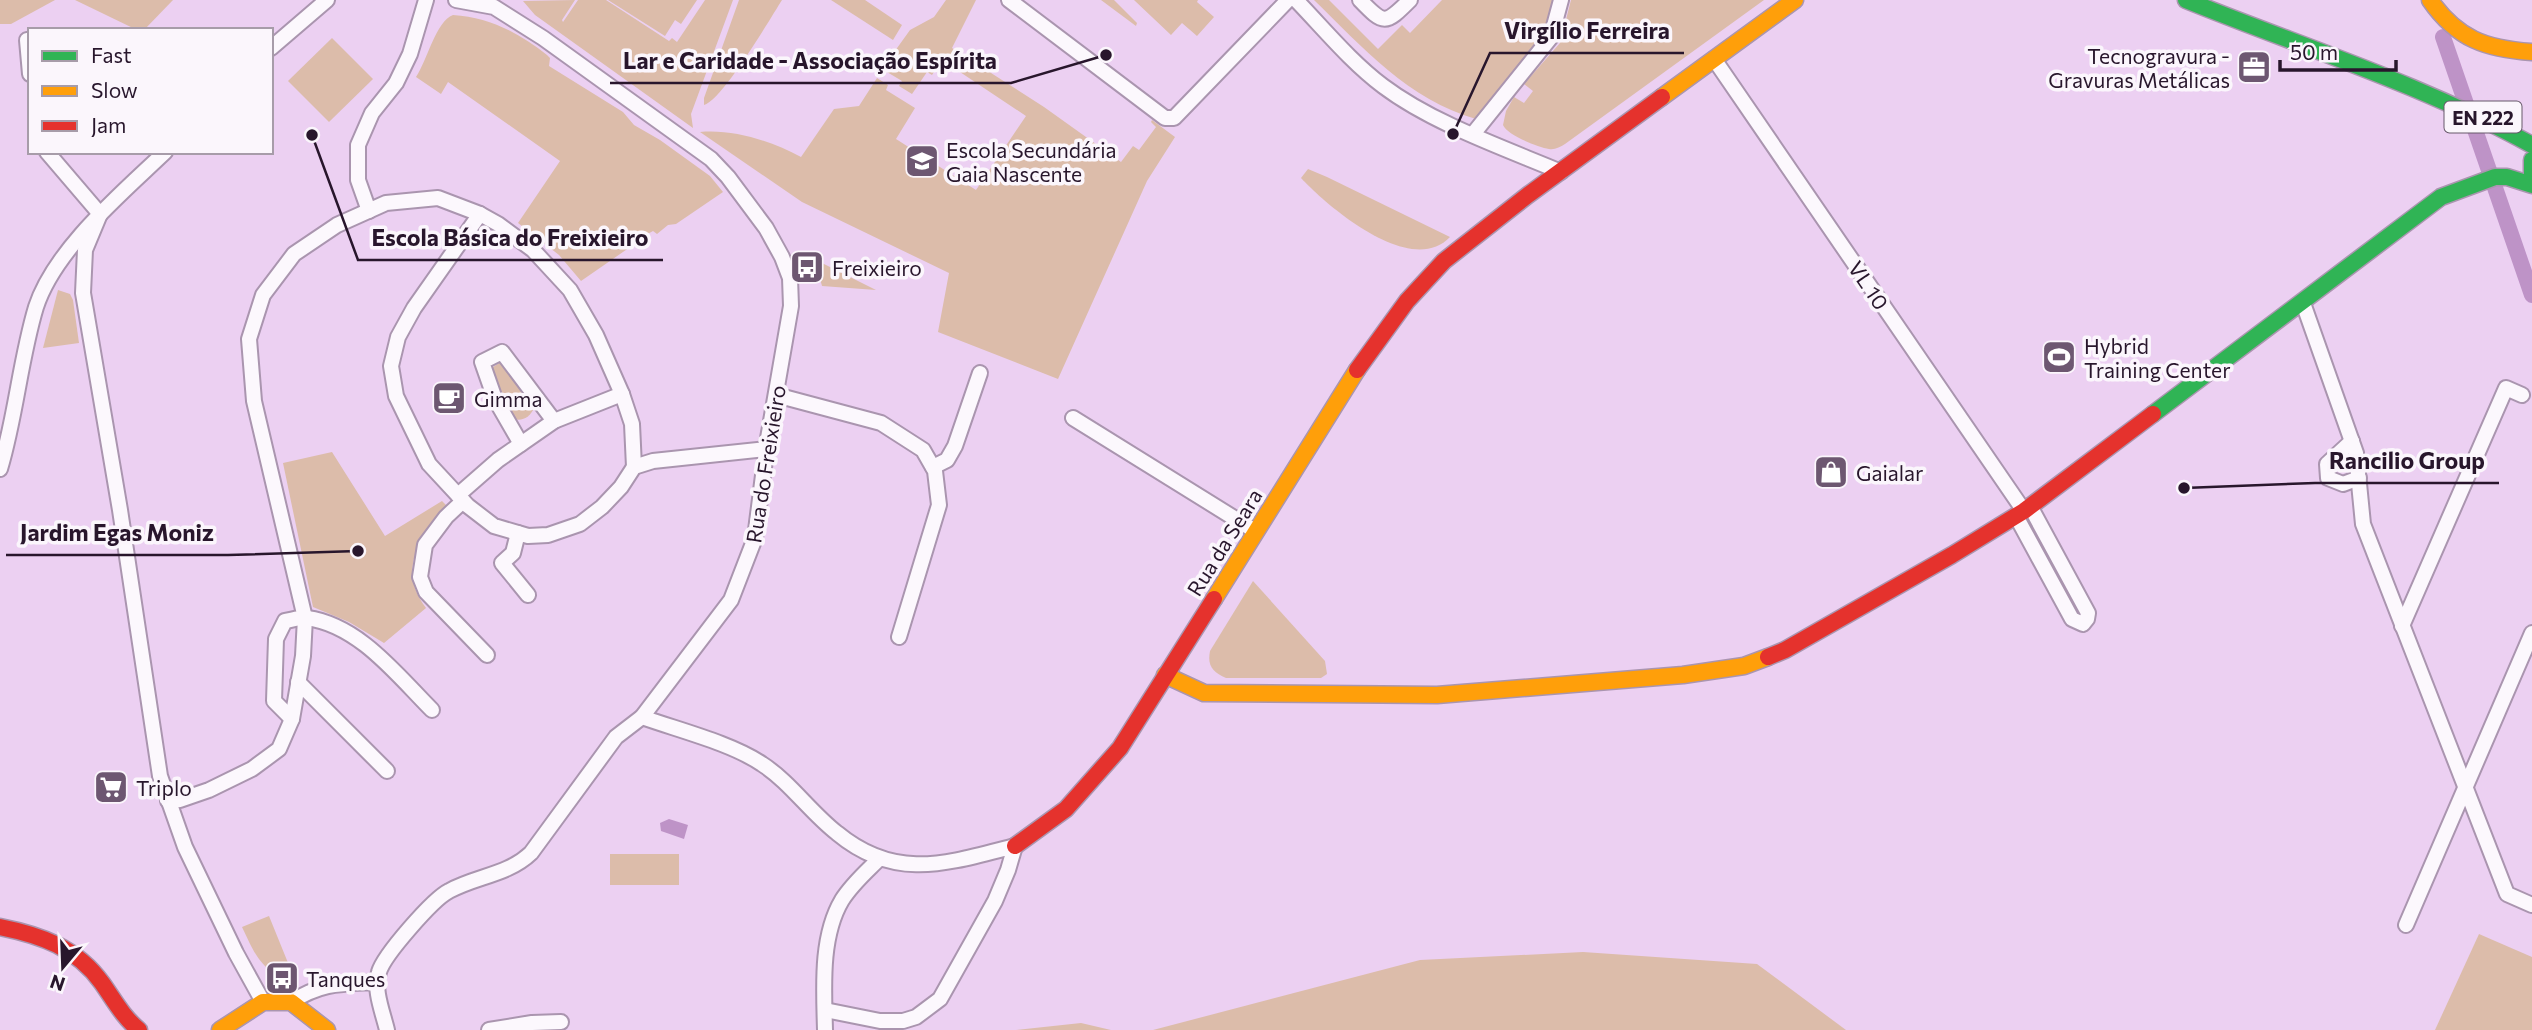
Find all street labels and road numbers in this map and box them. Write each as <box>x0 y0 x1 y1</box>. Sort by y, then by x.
road number: EN 222 <box>2444 102 2522 132</box>
street label: VL 10 <box>1844 256 1894 314</box>
street label: Rua do Freixieiro <box>740 383 790 545</box>
street label: Rua da Seara <box>1181 484 1267 600</box>

